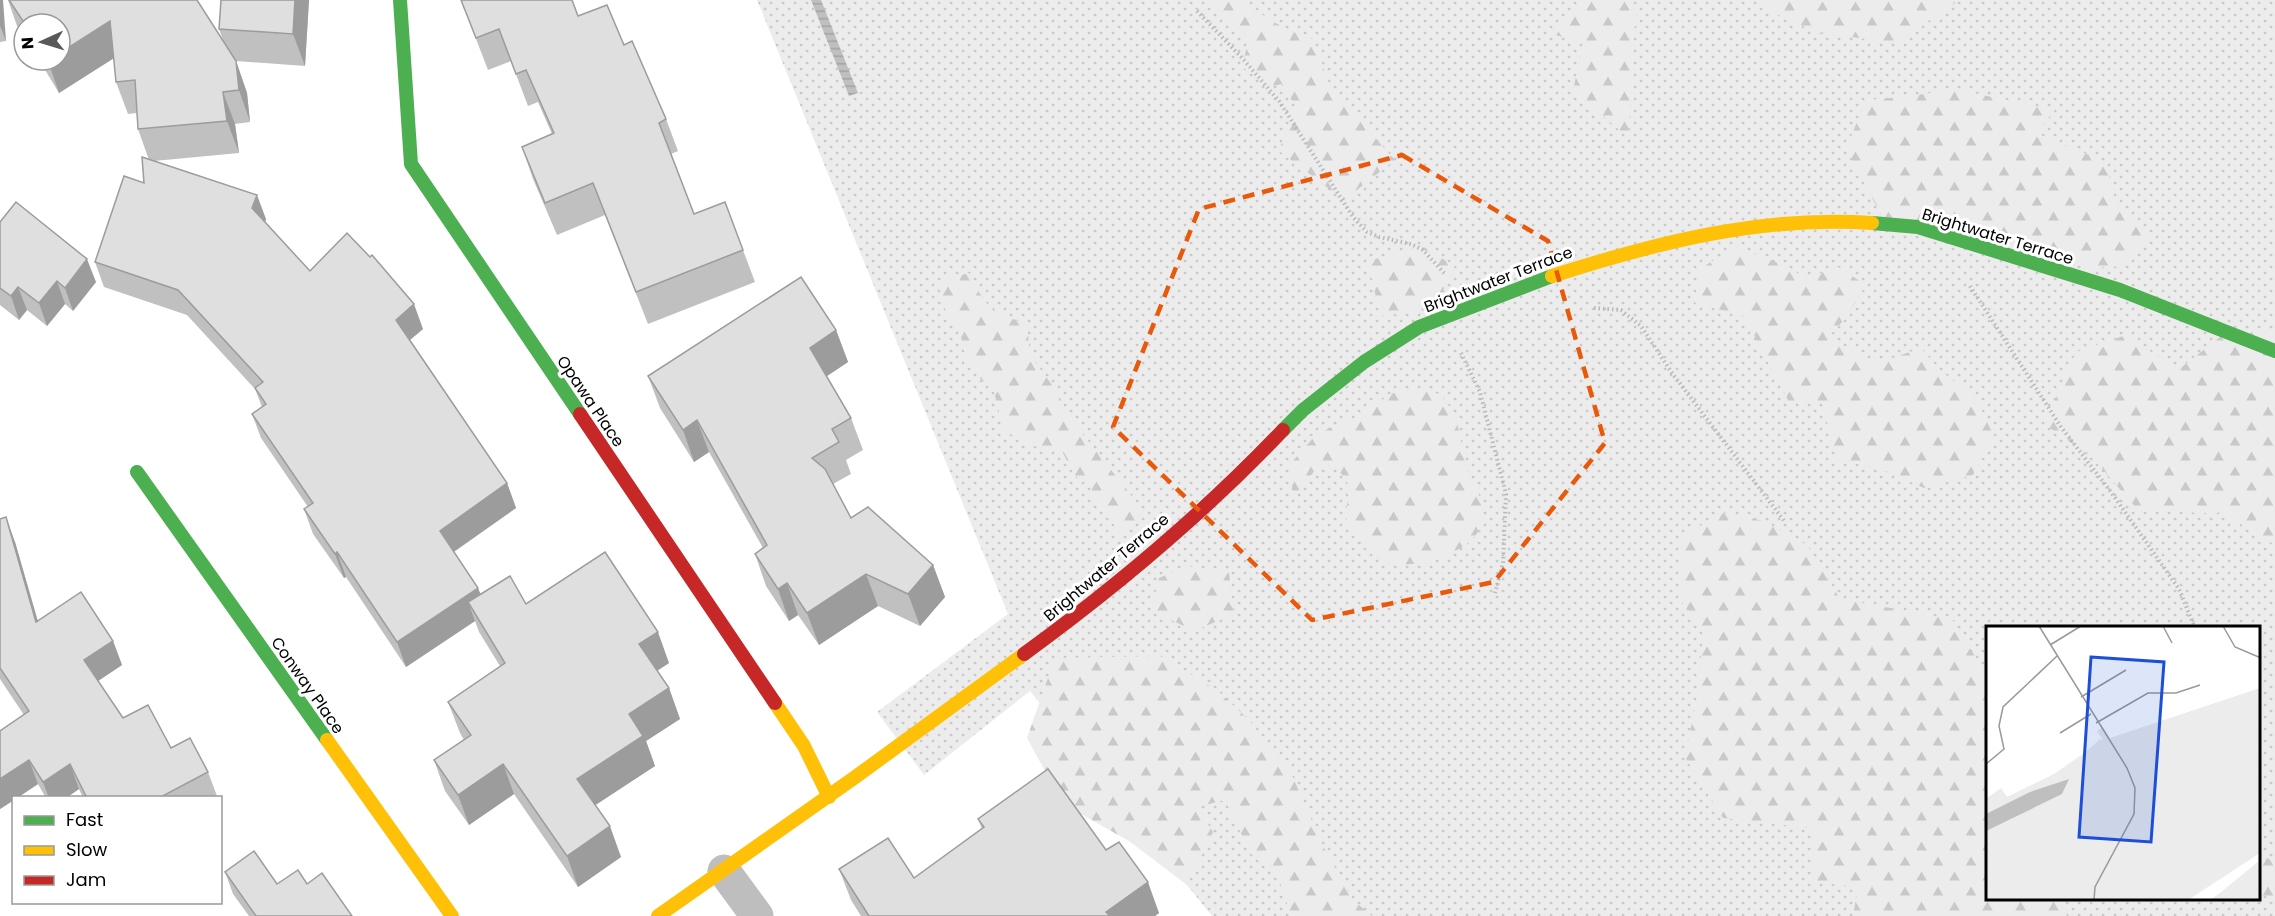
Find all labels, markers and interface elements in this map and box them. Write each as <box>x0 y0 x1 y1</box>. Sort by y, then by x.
north arrow <box>12 12 72 72</box>
text: N <box>16 36 39 50</box>
street label: Brightwater Terrace <box>1919 202 2077 271</box>
street label: Brightwater Terrace <box>1421 240 1576 318</box>
street label: Opawa Place <box>551 351 630 452</box>
street label: Brightwater Terrace <box>1039 508 1174 627</box>
inset map <box>1986 626 2260 901</box>
street label: Conway Place <box>266 632 350 739</box>
legend <box>12 796 222 904</box>
text: Fast <box>66 807 103 832</box>
text: Slow <box>66 837 108 862</box>
text: Jam <box>66 867 106 892</box>

